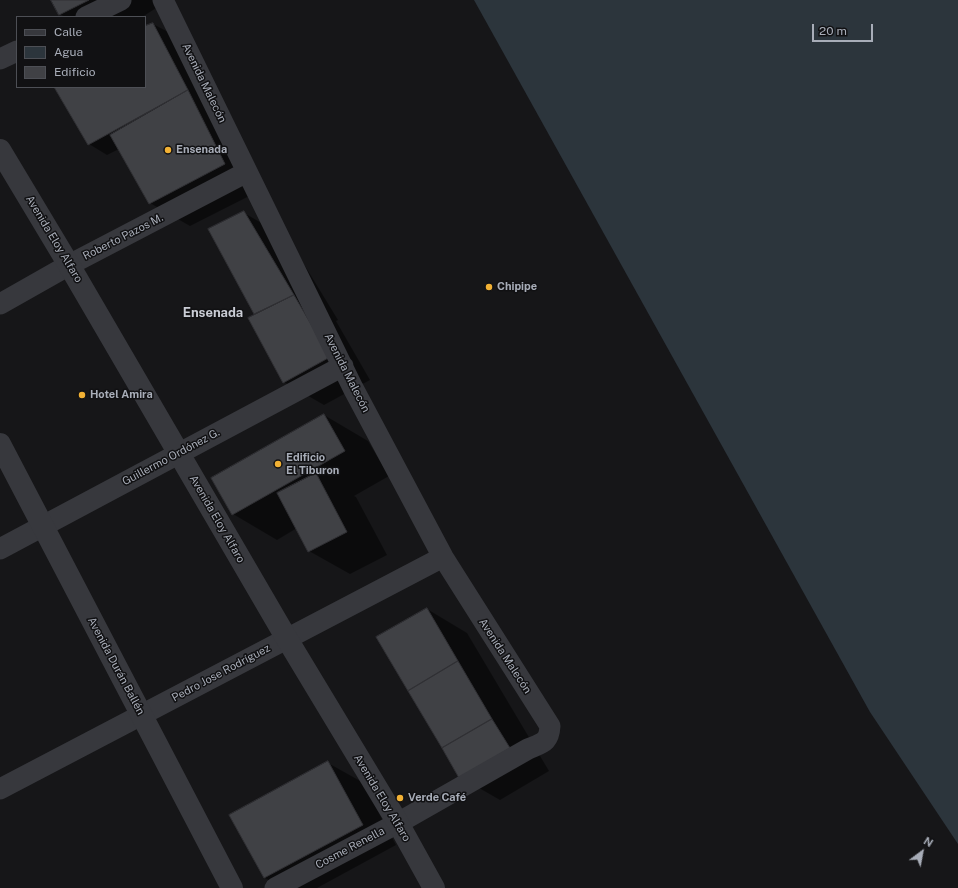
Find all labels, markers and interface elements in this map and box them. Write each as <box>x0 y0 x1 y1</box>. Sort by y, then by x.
legend <box>16 16 146 88</box>
scale bar <box>814 16 875 42</box>
text: 20 m <box>819 24 847 38</box>
text: Calle <box>54 25 82 39</box>
street label: Avenida Malecón <box>179 41 229 125</box>
text: Agua <box>54 45 83 59</box>
text: Edificio <box>54 65 96 79</box>
place label: Ensenada <box>176 143 227 157</box>
marker: Ensenada <box>163 145 173 155</box>
street label: Avenida Eloy Alfaro <box>23 193 85 285</box>
street label: Roberto Pazos M. <box>81 211 165 263</box>
place label: Chipipe <box>497 280 537 294</box>
marker: Chipipe <box>484 282 494 292</box>
district label: Ensenada <box>183 305 243 321</box>
street label: Avenida Malecón <box>321 331 373 415</box>
place label: Hotel Amira <box>90 388 153 402</box>
marker: Hotel Amira <box>77 390 87 400</box>
street label: Guillermo Ordónez G. <box>120 426 222 488</box>
place label: Edificio El Tiburon <box>286 451 339 477</box>
marker: Edificio El Tiburon <box>273 459 283 469</box>
street label: Avenida Eloy Alfaro <box>186 473 248 565</box>
street label: Avenida Durán Ballén <box>85 615 147 717</box>
street label: Avenida Malecón <box>476 616 534 696</box>
street label: Pedro Jose Rodríguez <box>170 642 272 704</box>
street label: Avenida Eloy Alfaro <box>351 752 413 844</box>
place label: Verde Café <box>408 791 466 805</box>
marker: Verde Café <box>395 793 405 803</box>
street label: Cosme Renella <box>313 824 387 872</box>
north arrow <box>902 832 942 872</box>
text: N <box>922 834 935 849</box>

